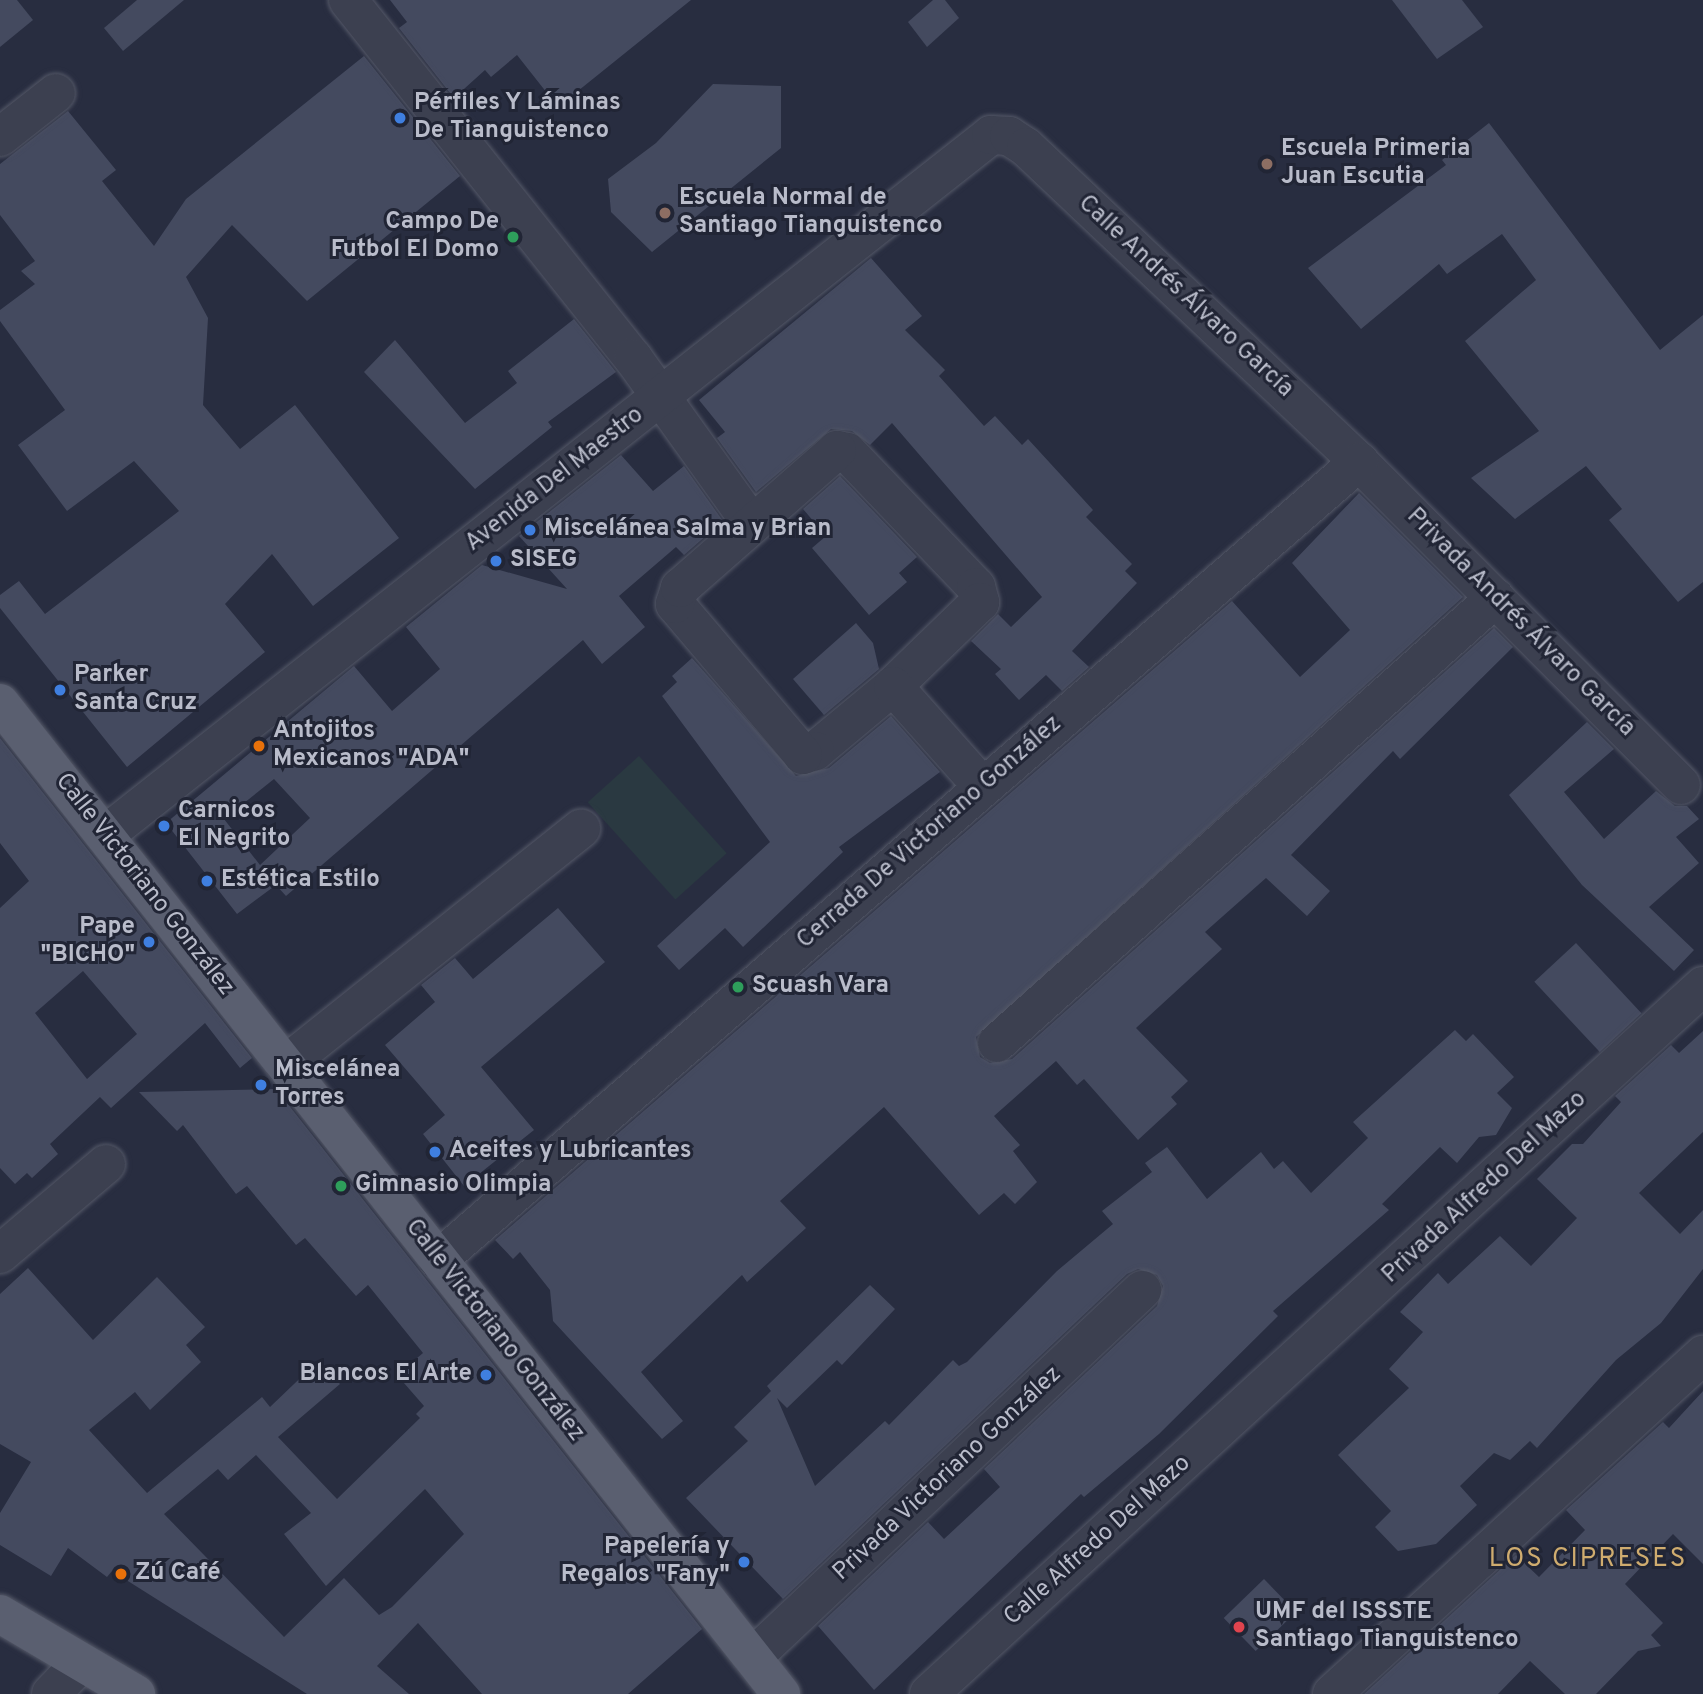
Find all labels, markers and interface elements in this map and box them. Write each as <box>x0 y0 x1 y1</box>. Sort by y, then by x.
place label: Pérfiles Y Láminas De Tianguistenco <box>414 90 623 146</box>
marker: Pérfiles Y Láminas De Tianguistenco <box>392 110 408 126</box>
place label: Escuela Primeria Juan Escutia <box>1281 136 1470 192</box>
marker: Escuela Primeria Juan Escutia <box>1259 156 1275 172</box>
place label: Escuela Normal de Santiago Tianguistenco <box>679 185 943 241</box>
street label: Calle Andrés Álvaro García <box>1071 189 1299 405</box>
marker: Escuela Normal de Santiago Tianguistenco <box>657 205 673 221</box>
place label: Campo De Futbol El Domo <box>331 209 499 265</box>
marker: Campo De Futbol El Domo <box>505 229 521 245</box>
street label: Avenida Del Maestro <box>460 401 650 559</box>
street label: Privada Andrés Álvaro García <box>1399 502 1641 744</box>
place label: Miscelánea Salma y Brian <box>544 516 831 544</box>
marker: Miscelánea Salma y Brian <box>522 522 538 538</box>
place label: SISEG <box>510 547 577 575</box>
marker: SISEG <box>488 553 504 569</box>
place label: Parker Santa Cruz <box>74 662 197 718</box>
marker: Parker Santa Cruz <box>52 682 68 698</box>
street label: Cerrada De Victoriano González <box>791 710 1069 956</box>
place label: Antojitos Mexicanos "ADA" <box>273 718 469 774</box>
marker: Antojitos Mexicanos "ADA" <box>251 738 267 754</box>
street label: Calle Victoriano González <box>48 768 240 1002</box>
place label: Carnicos El Negrito <box>178 798 290 854</box>
marker: Carnicos El Negrito <box>156 818 172 834</box>
place label: Estética Estilo <box>221 867 380 895</box>
marker: Estética Estilo <box>199 873 215 889</box>
place label: Pape "BICHO" <box>41 914 135 970</box>
marker: Pape "BICHO" <box>141 934 157 950</box>
place label: Scuash Vara <box>752 973 890 1001</box>
marker: Scuash Vara <box>730 979 746 995</box>
place label: Miscelánea Torres <box>275 1057 400 1113</box>
marker: Miscelánea Torres <box>253 1077 269 1093</box>
street label: Privada Alfredo Del Mazo <box>1377 1086 1593 1290</box>
place label: Aceites y Lubricantes <box>449 1138 692 1166</box>
marker: Aceites y Lubricantes <box>427 1144 443 1160</box>
place label: Gimnasio Olimpia <box>355 1172 551 1200</box>
marker: Gimnasio Olimpia <box>333 1178 349 1194</box>
street label: Calle Victoriano González <box>398 1214 590 1448</box>
street label: Privada Victoriano González <box>827 1360 1069 1588</box>
place label: Blancos El Arte <box>299 1361 472 1389</box>
marker: Blancos El Arte <box>478 1367 494 1383</box>
street label: Calle Alfredo Del Mazo <box>998 1449 1198 1633</box>
place label: Papelería y Regalos "Fany" <box>561 1534 730 1590</box>
district label: LOS CIPRESES <box>1490 1544 1686 1576</box>
marker: Papelería y Regalos "Fany" <box>736 1554 752 1570</box>
place label: Zú Café <box>135 1560 221 1588</box>
marker: Zú Café <box>113 1566 129 1582</box>
place label: UMF del ISSSTE Santiago Tianguistenco <box>1255 1599 1519 1655</box>
marker: UMF del ISSSTE Santiago Tianguistenco <box>1229 1617 1249 1637</box>

